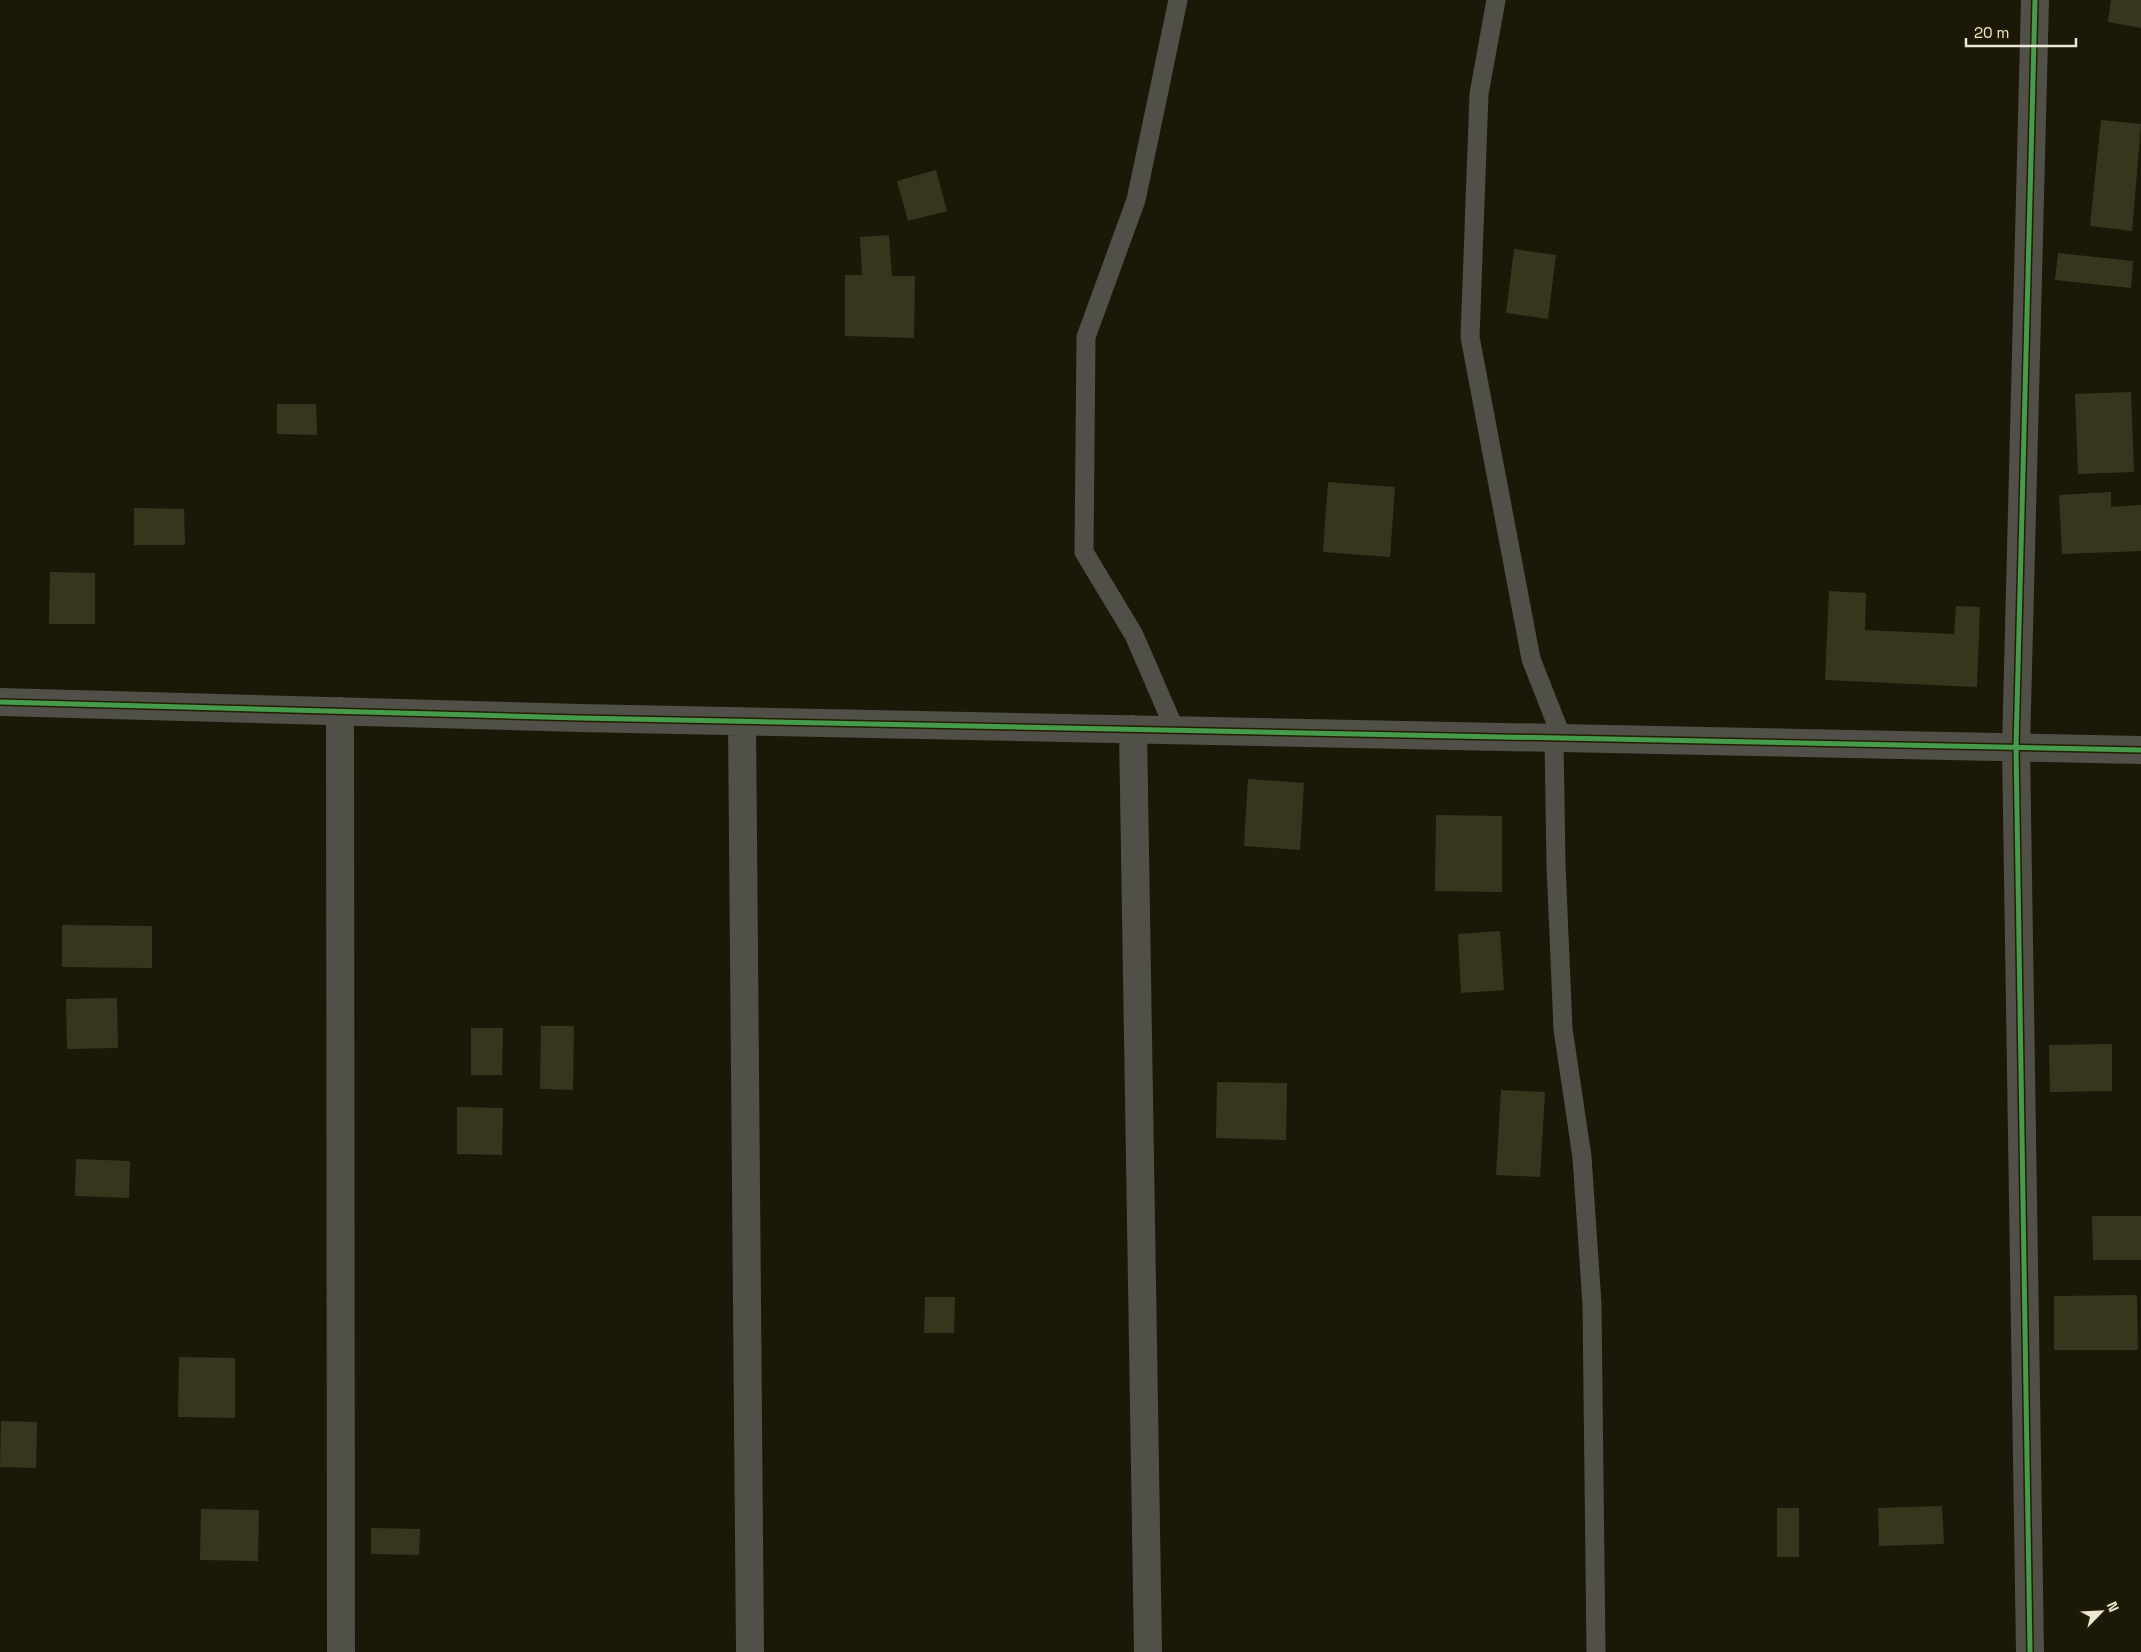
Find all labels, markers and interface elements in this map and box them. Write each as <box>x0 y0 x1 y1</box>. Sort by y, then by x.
scale bar <box>1966 15 2076 47</box>
text: 20 m <box>1974 23 2009 42</box>
north arrow <box>2076 1587 2126 1637</box>
text: N <box>2103 1599 2123 1615</box>

